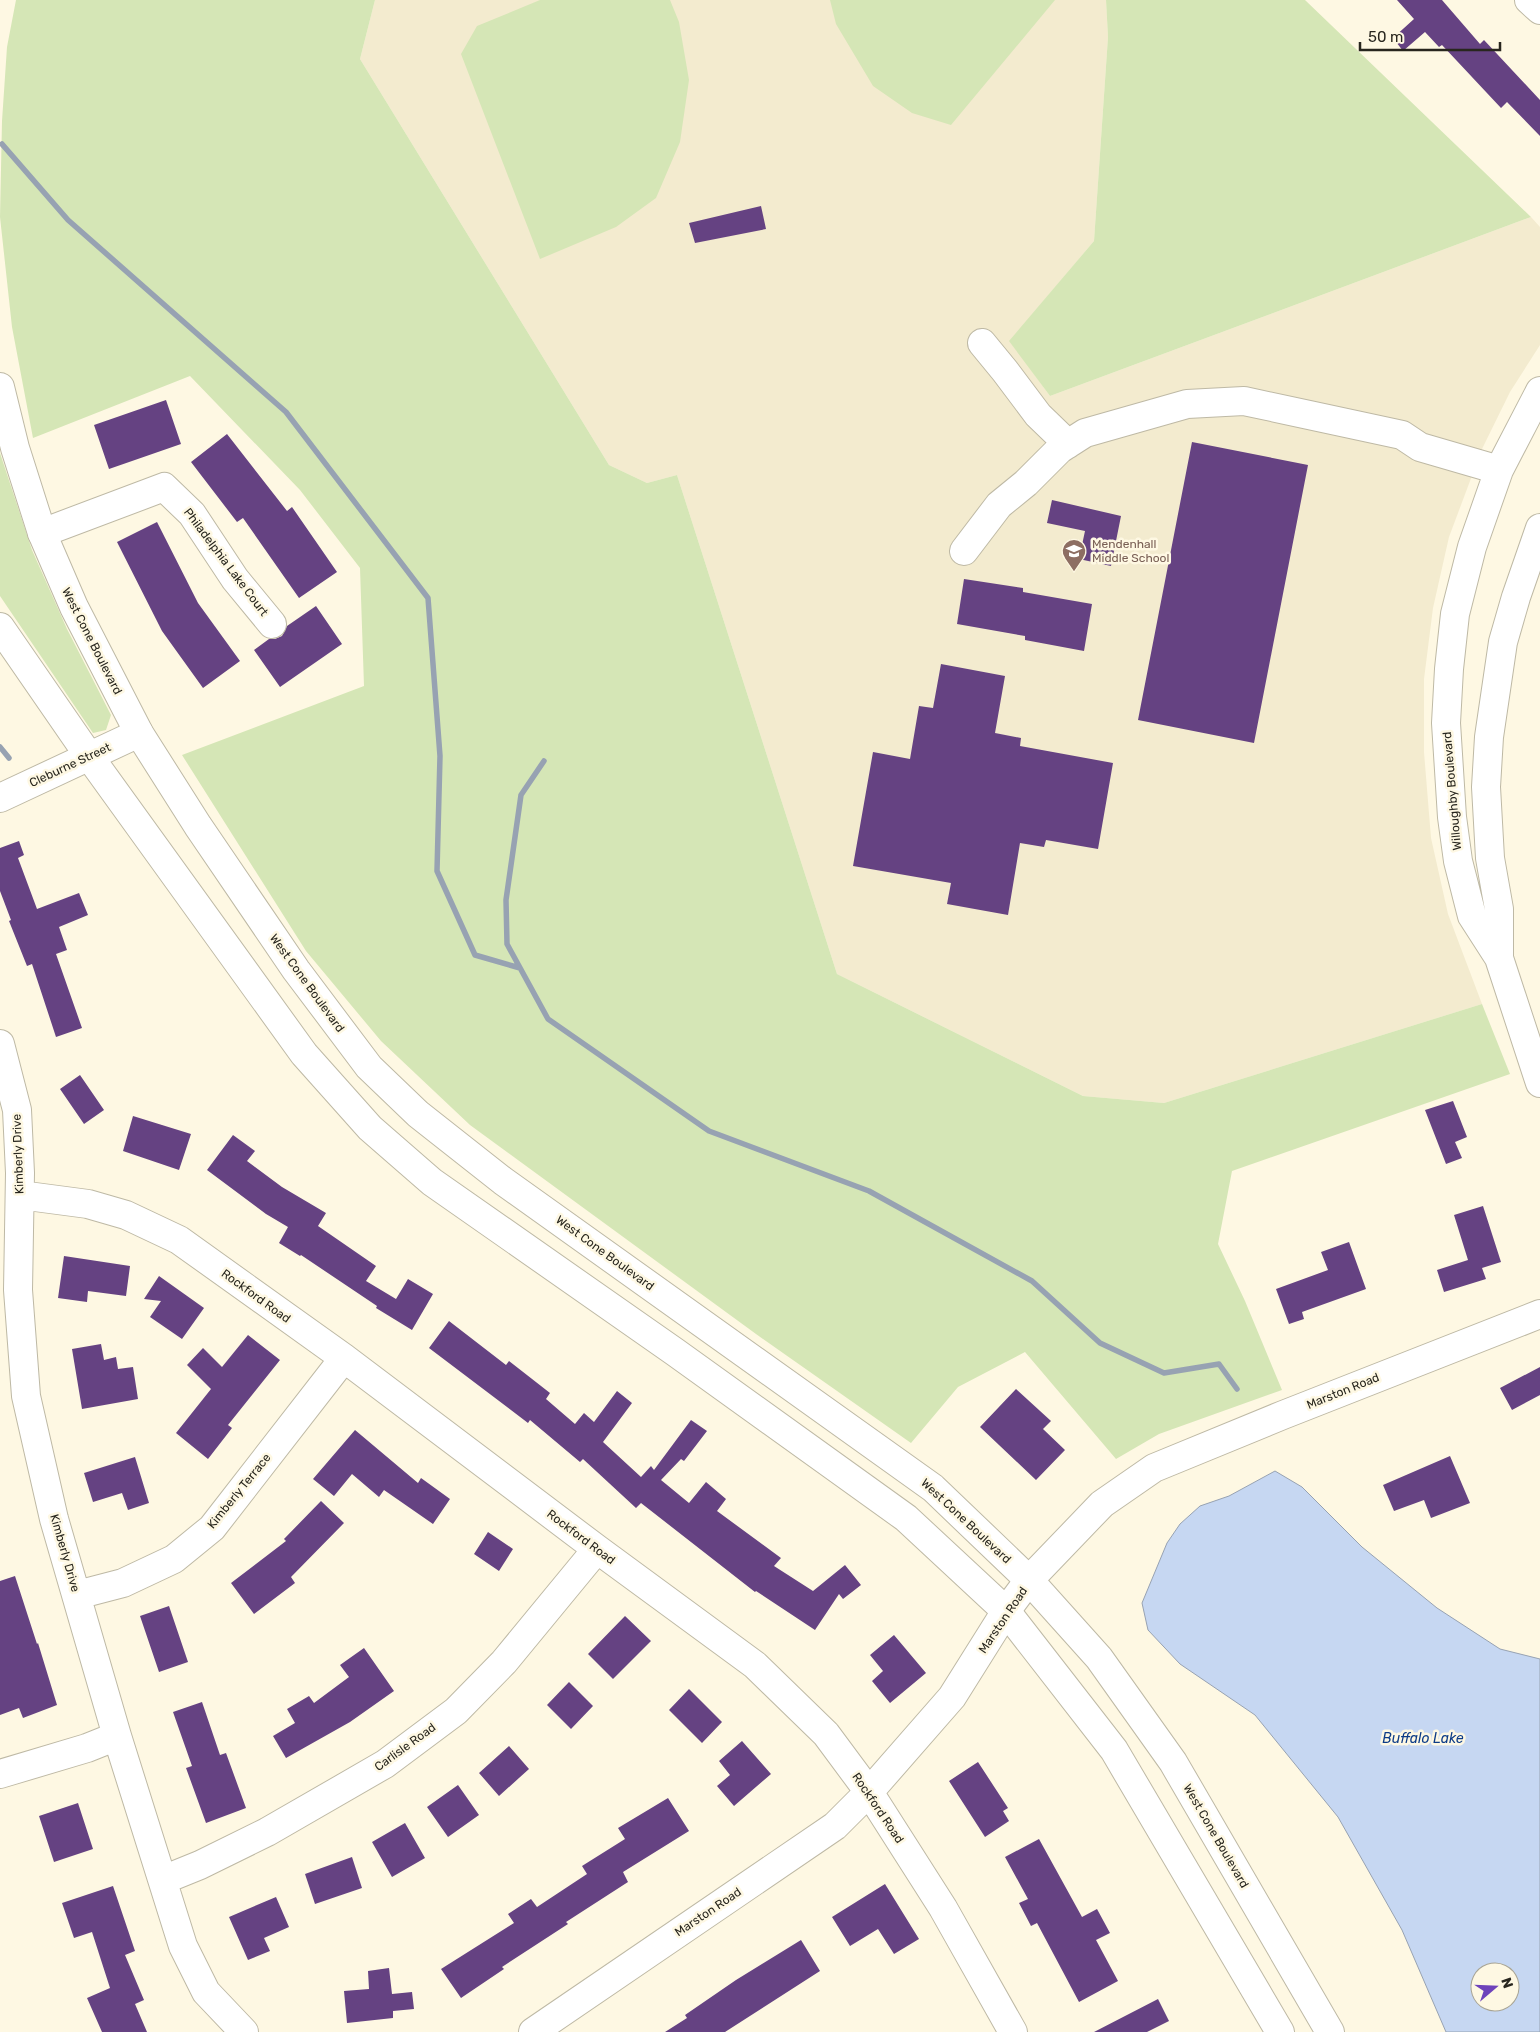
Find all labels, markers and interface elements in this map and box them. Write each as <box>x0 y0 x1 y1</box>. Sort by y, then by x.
scale bar <box>1360 20 1500 52</box>
text: 50 m <box>1368 28 1403 46</box>
street label: Philadelphia Lake Court <box>181 505 271 619</box>
place label: Mendenhall Middle School <box>1092 537 1169 565</box>
school or university icon: Mendenhall Middle School <box>1061 538 1087 572</box>
street label: West Cone Boulevard <box>59 585 125 697</box>
street label: Willoughby Boulevard <box>1440 731 1464 851</box>
street label: Cleburne Street <box>27 740 113 790</box>
street label: West Cone Boulevard <box>267 931 347 1035</box>
street label: Kimberly Drive <box>10 1113 26 1194</box>
street label: West Cone Boulevard <box>553 1213 657 1293</box>
street label: Rockford Road <box>219 1266 293 1326</box>
street label: Marston Road <box>1305 1370 1381 1412</box>
street label: Kimberly Terrace <box>204 1450 274 1531</box>
street label: West Cone Boulevard <box>918 1476 1014 1566</box>
street label: Rockford Road <box>544 1507 618 1567</box>
street label: Kimberly Drive <box>47 1512 83 1594</box>
street label: Marston Road <box>976 1584 1030 1656</box>
street label: Carlisle Road <box>372 1720 438 1774</box>
water label: Buffalo Lake <box>1382 1730 1464 1747</box>
street label: Rockford Road <box>849 1770 907 1846</box>
street label: West Cone Boulevard <box>1180 1781 1252 1891</box>
street label: Marston Road <box>672 1885 744 1939</box>
north arrow <box>1470 1962 1520 2012</box>
text: N <box>1497 1975 1516 1990</box>

